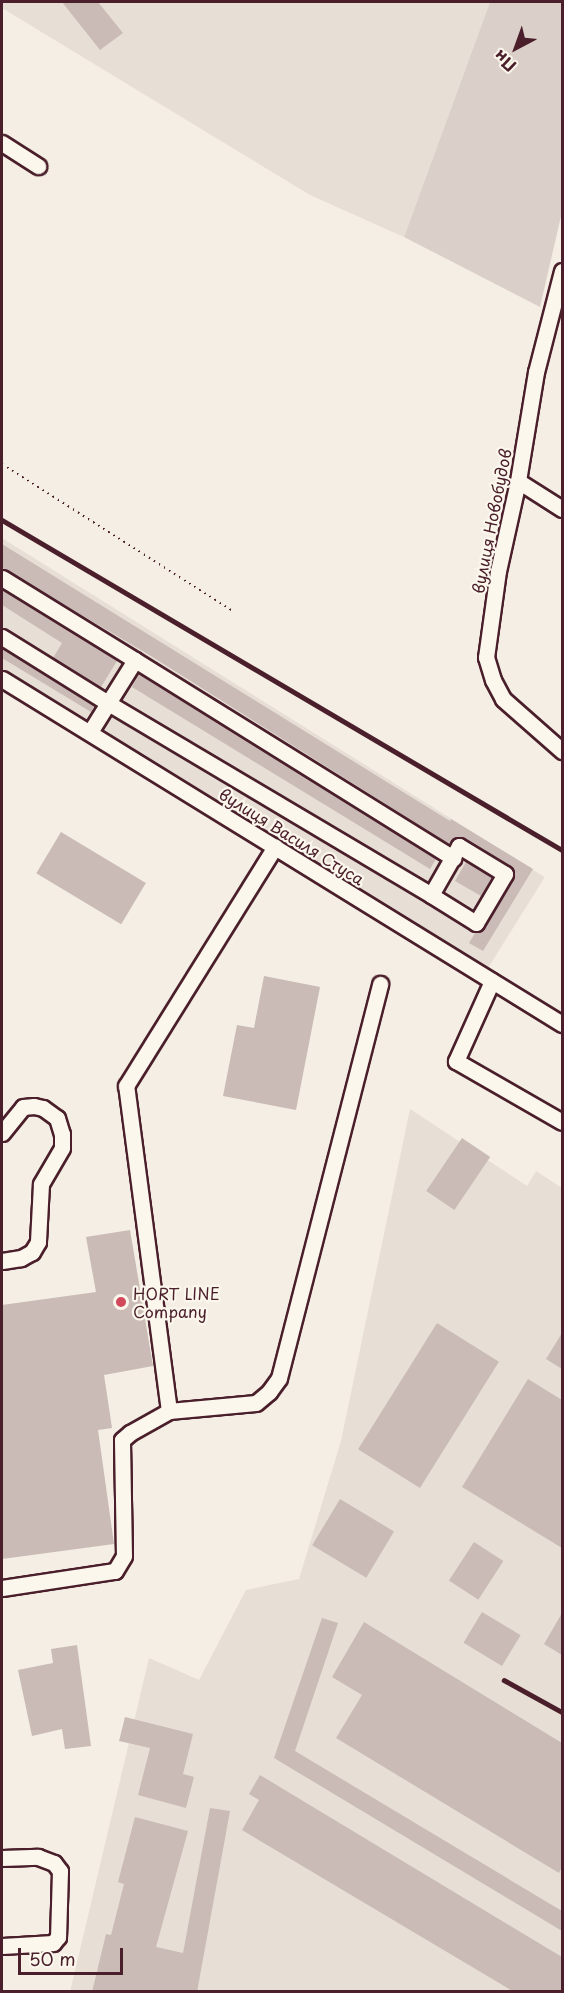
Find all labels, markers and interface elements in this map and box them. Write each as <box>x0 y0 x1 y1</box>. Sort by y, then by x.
north arrow <box>486 18 546 78</box>
text: Пн <box>488 45 521 78</box>
street label: вулиця Новобудов <box>468 447 514 595</box>
street label: вулиця Василя Стуса <box>215 783 369 889</box>
place label: HORT LINE Company <box>133 1283 220 1321</box>
marker: HORT LINE Company <box>114 1295 128 1309</box>
scale bar <box>21 1936 126 1974</box>
text: 50 m <box>29 1945 76 1972</box>

